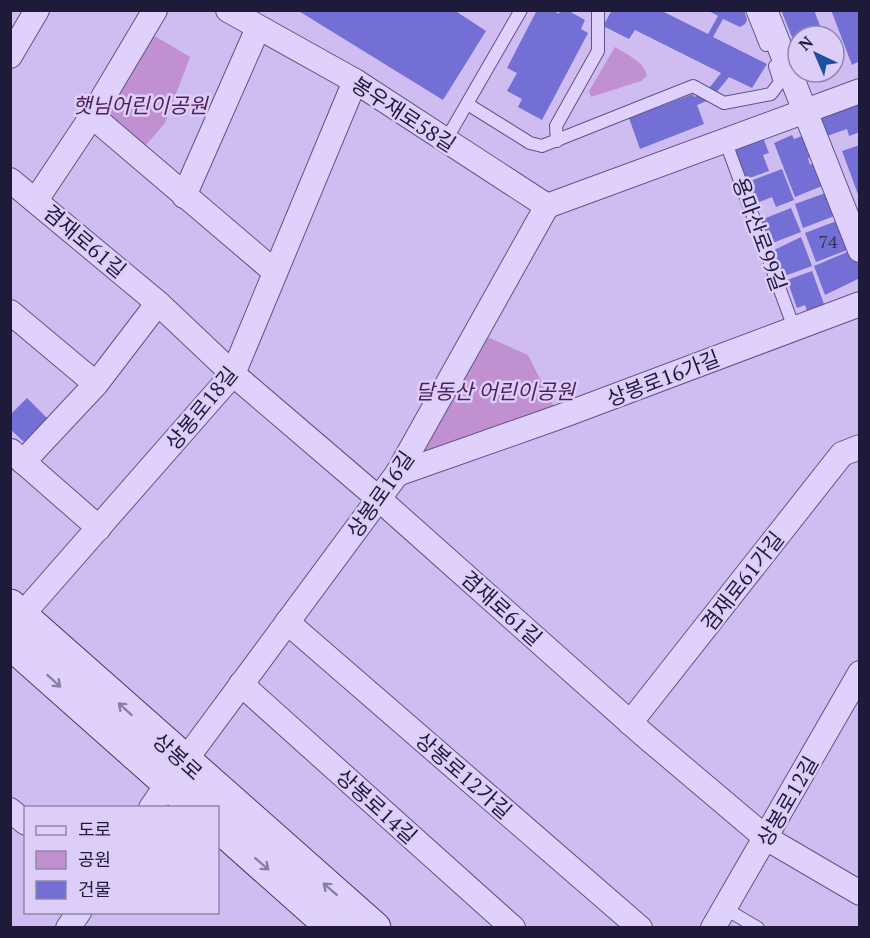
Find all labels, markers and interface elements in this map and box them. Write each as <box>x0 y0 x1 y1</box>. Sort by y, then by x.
north arrow <box>786 24 846 84</box>
text: N <box>794 31 818 55</box>
street label: 봉우재로58길 <box>346 70 462 158</box>
park label: 햇님어린이공원 <box>72 91 209 119</box>
street label: 용마산로99길 <box>726 173 794 295</box>
street label: 겸재로61길 <box>38 198 132 284</box>
house number: 74 <box>818 229 838 253</box>
street label: 상봉로16가길 <box>602 344 724 412</box>
street label: 상봉로18길 <box>159 360 243 456</box>
park label: 달동산 어린이공원 <box>415 377 577 405</box>
street label: 상봉로16길 <box>340 445 420 543</box>
street label: 겸재로61가길 <box>694 525 790 637</box>
street label: 겸재로61길 <box>456 564 548 652</box>
one-way arrow <box>46 674 61 688</box>
one-way arrow <box>118 702 133 716</box>
street label: 상봉로12가길 <box>410 725 518 825</box>
street label: 상봉로 <box>147 726 209 786</box>
street label: 상봉로12길 <box>750 751 824 851</box>
street label: 상봉로14길 <box>331 762 423 850</box>
legend <box>24 806 219 914</box>
text: 도로 <box>78 817 111 841</box>
text: 공원 <box>78 847 111 871</box>
one-way arrow <box>254 857 269 871</box>
text: 건물 <box>78 877 111 901</box>
one-way arrow <box>323 882 338 896</box>

